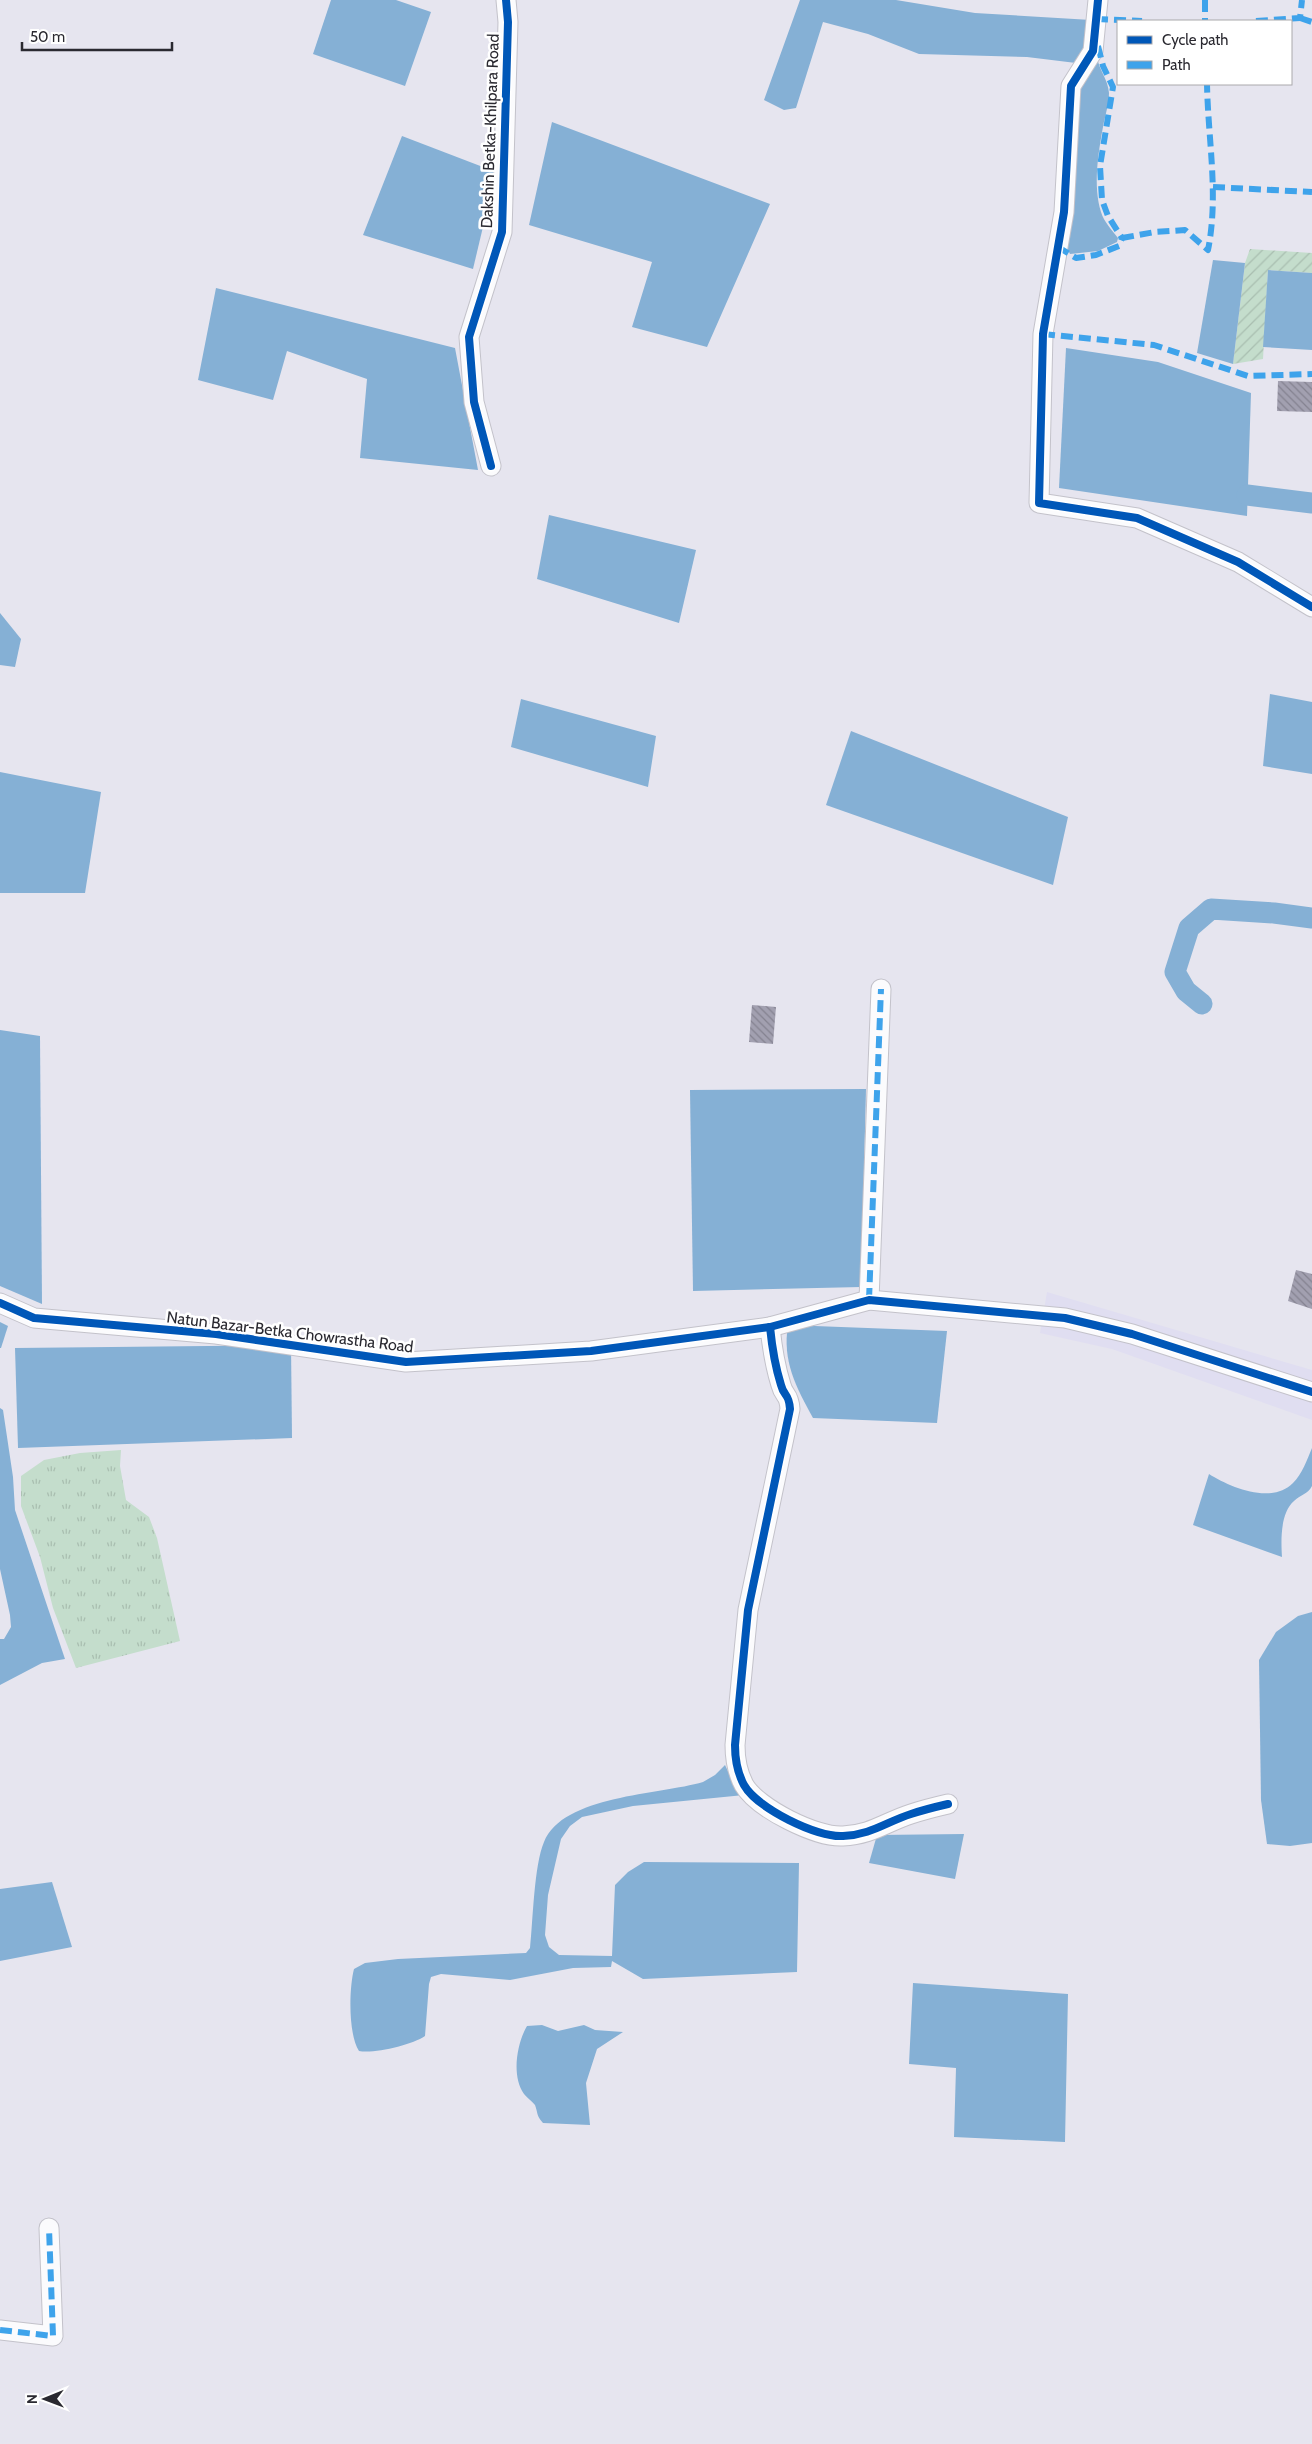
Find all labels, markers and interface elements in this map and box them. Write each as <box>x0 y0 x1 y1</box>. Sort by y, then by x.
scale bar <box>22 20 172 52</box>
legend <box>1117 20 1292 85</box>
text: 50 m <box>30 28 65 46</box>
text: Cycle path <box>1162 31 1228 49</box>
street label: Dakshin Betka-Khilpara Road <box>477 33 503 229</box>
text: Path <box>1162 56 1191 74</box>
street label: Natun Bazar-Betka Chowrastha Road <box>166 1307 414 1357</box>
north arrow <box>20 2374 70 2424</box>
text: N <box>23 2394 41 2404</box>

